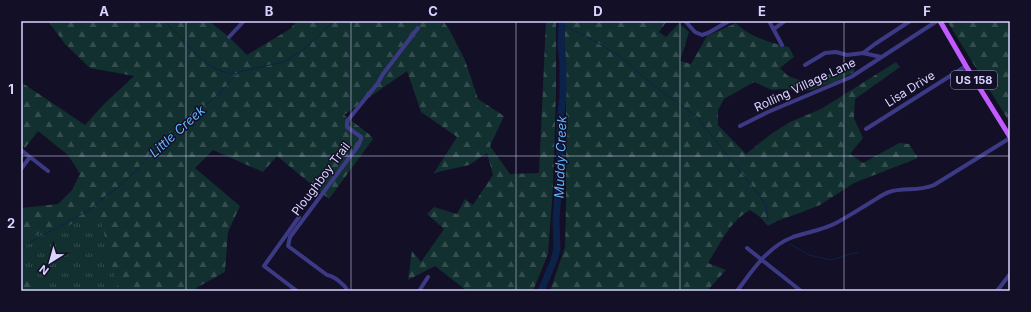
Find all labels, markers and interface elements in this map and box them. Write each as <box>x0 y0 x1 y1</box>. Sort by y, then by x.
text: A <box>99 3 109 19</box>
text: B <box>265 3 274 19</box>
text: C <box>428 3 438 19</box>
text: D <box>593 3 603 19</box>
text: E <box>758 3 766 19</box>
text: F <box>923 3 931 19</box>
street label: Rolling Village Lane <box>752 54 858 115</box>
street label: Lisa Drive <box>882 67 937 110</box>
road number: US 158 <box>951 71 997 89</box>
text: 1 <box>8 81 14 97</box>
water label: Little Creek <box>146 101 209 160</box>
water label: Muddy Creek <box>551 115 569 199</box>
street label: Ploughboy Trail <box>288 139 353 218</box>
text: 2 <box>7 215 15 231</box>
north arrow <box>30 242 70 282</box>
text: N <box>36 262 52 278</box>

